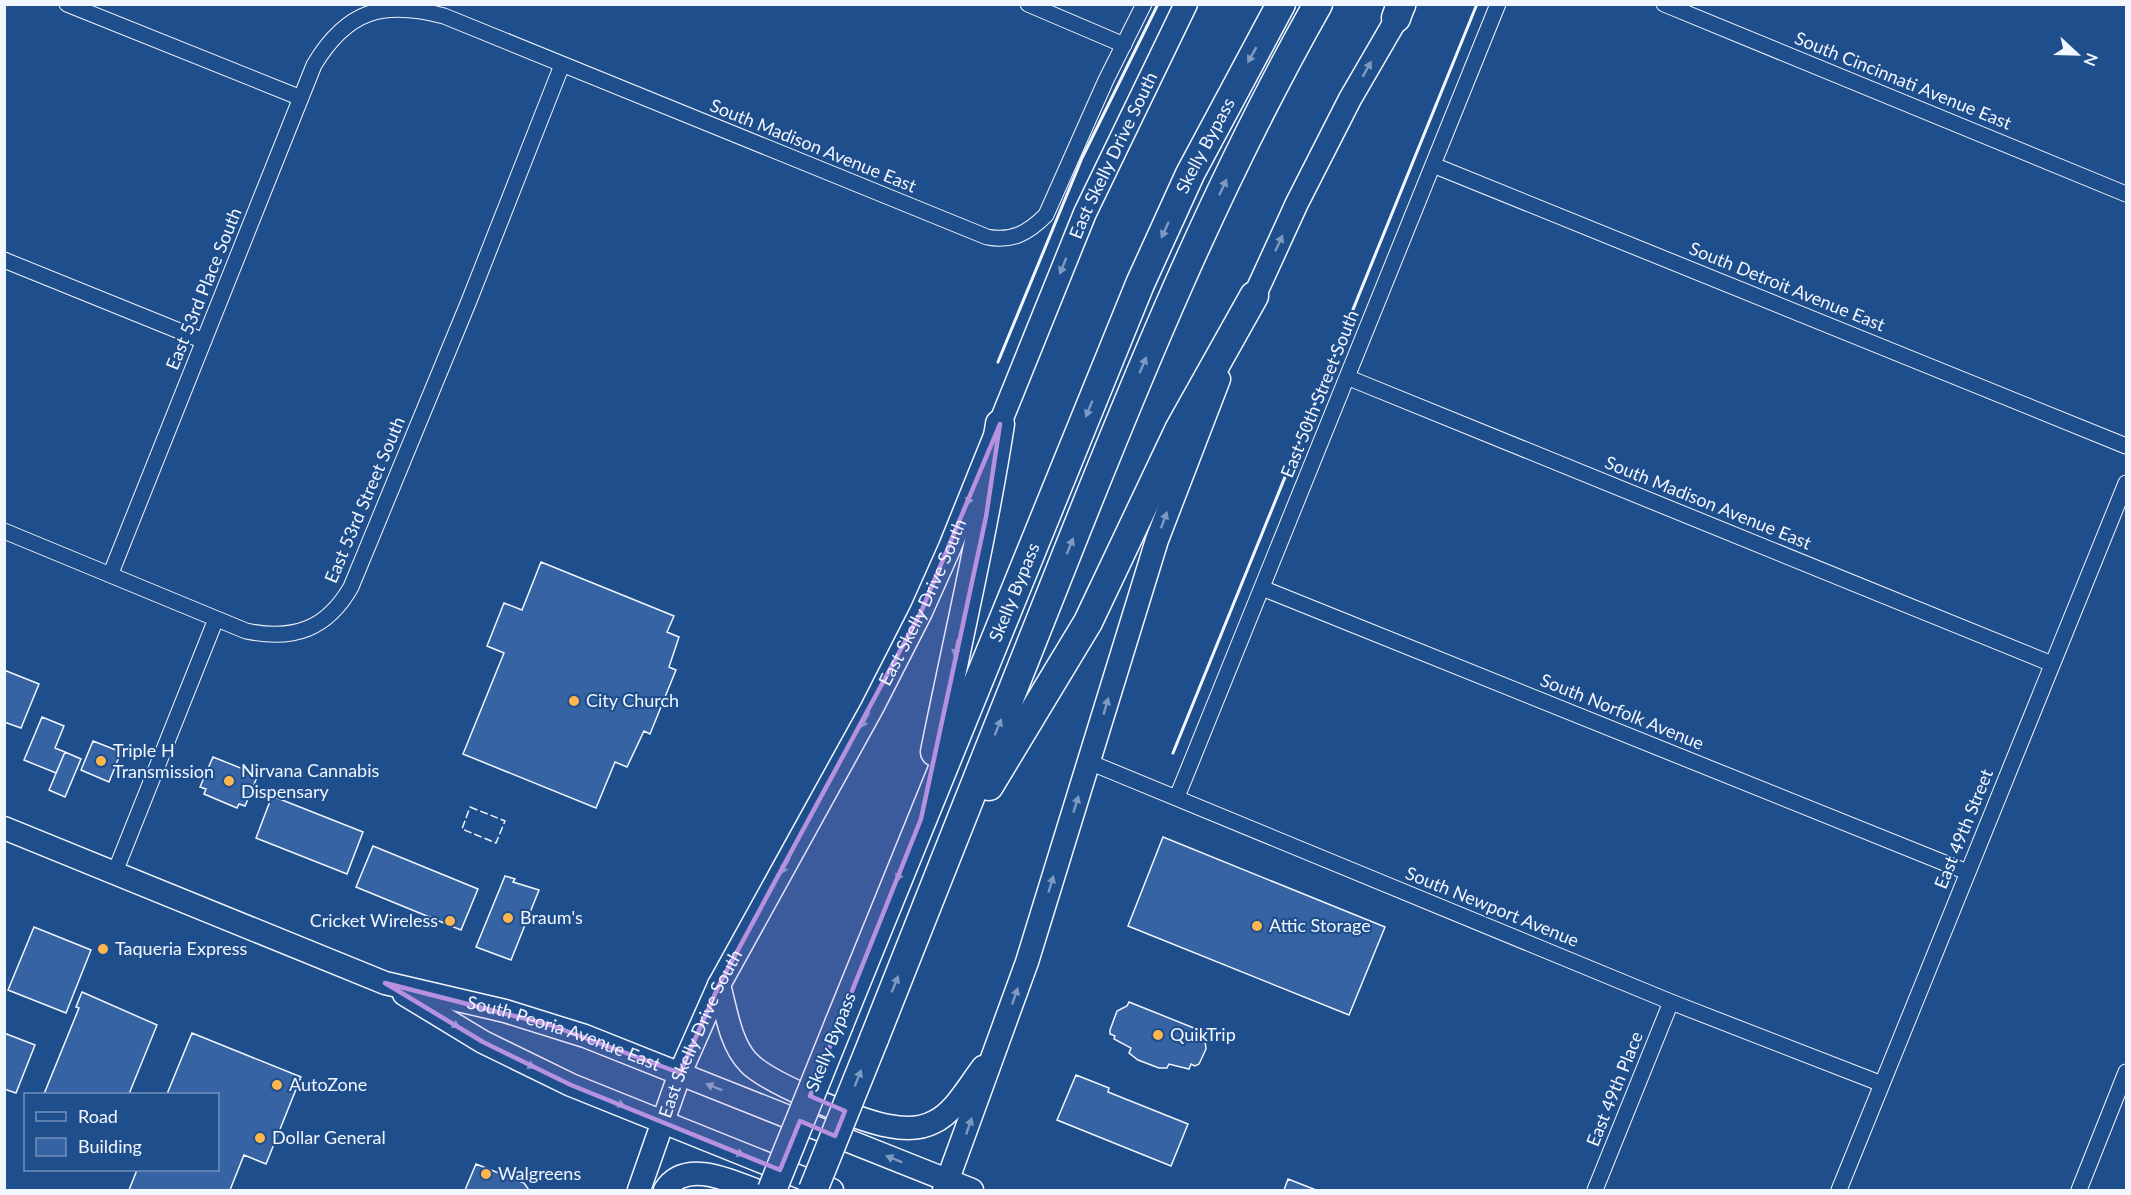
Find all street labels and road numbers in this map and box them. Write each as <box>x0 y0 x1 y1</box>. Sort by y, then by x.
street label: South Cincinnati Avenue East <box>1792 26 2016 134</box>
street label: East Skelly Drive South <box>1064 68 1161 242</box>
street label: Skelly Bypass <box>1171 93 1239 197</box>
street label: South Madison Avenue East <box>707 94 920 197</box>
street label: East 53rd Place South <box>161 204 246 373</box>
street label: South Detroit Avenue East <box>1686 237 1889 336</box>
street label: East 50th Street South <box>1275 307 1363 481</box>
street label: East 53rd Street South <box>319 413 409 586</box>
street label: South Madison Avenue East <box>1602 451 1815 554</box>
street label: East Skelly Drive South <box>873 515 970 689</box>
street label: Skelly Bypass <box>984 539 1044 645</box>
street label: South Norfolk Avenue <box>1537 668 1707 754</box>
street label: East 49th Street <box>1929 765 1997 892</box>
street label: South Newport Avenue <box>1402 861 1582 951</box>
street label: East Skelly Drive South <box>653 945 746 1121</box>
street label: Skelly Bypass <box>800 989 860 1094</box>
street label: South Peoria Avenue East <box>465 990 664 1075</box>
street label: East 49th Place <box>1581 1028 1647 1149</box>

